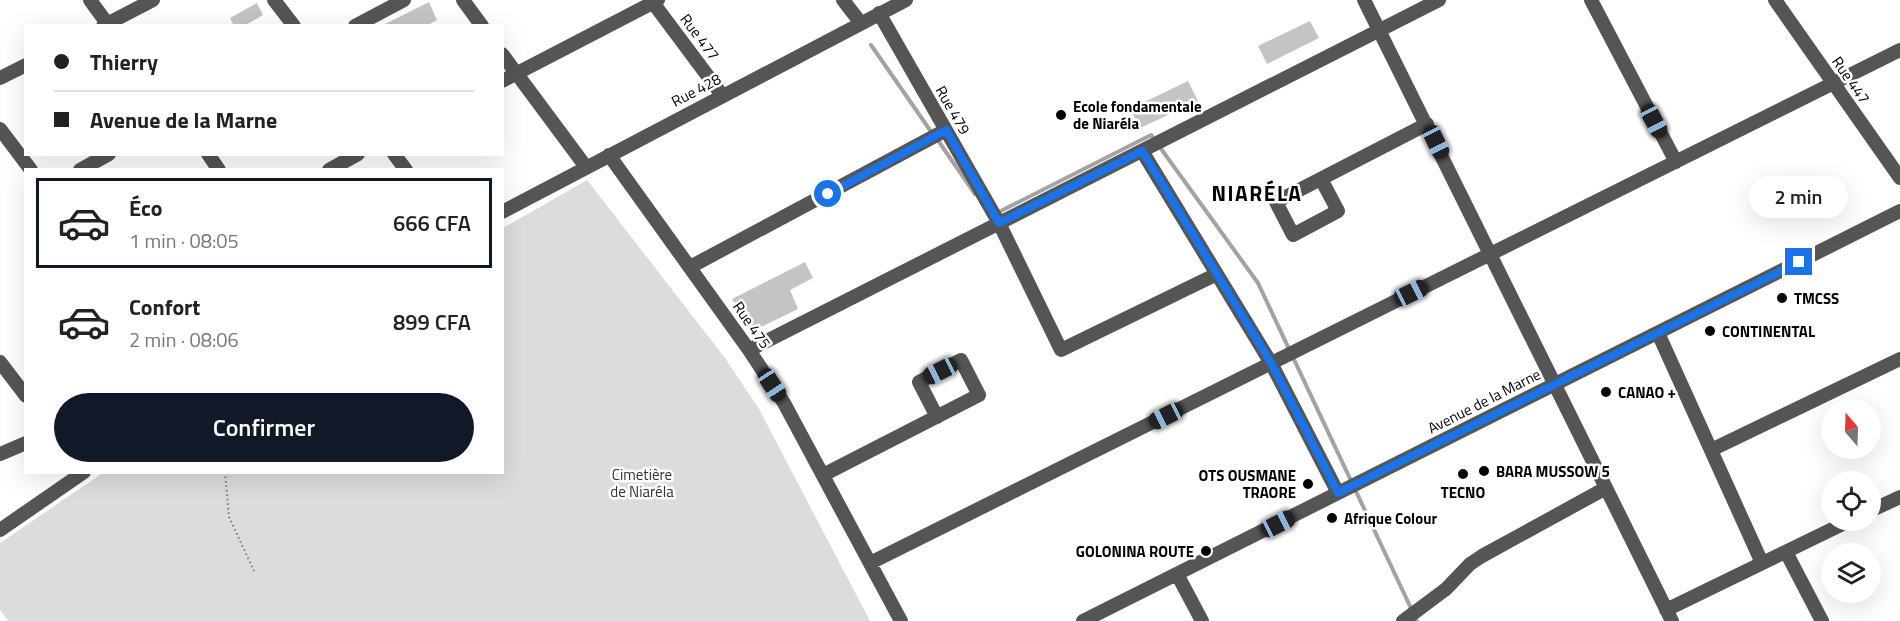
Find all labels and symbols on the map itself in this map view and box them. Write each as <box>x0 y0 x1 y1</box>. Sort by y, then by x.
street label: Rue 477 <box>675 9 725 65</box>
street label: Rue 447 <box>1826 52 1876 108</box>
street label: Rue 428 <box>667 67 725 113</box>
street label: Rue 479 <box>930 81 976 139</box>
place label: Ecole fondamentale de Niaréla <box>1073 95 1202 135</box>
car <box>1638 101 1670 141</box>
marker: Ecole fondamentale de Niaréla <box>1054 108 1068 122</box>
car <box>1420 122 1452 162</box>
callout: 2 min <box>1750 175 1848 217</box>
district label: NIARÉLA <box>1212 177 1302 209</box>
route start <box>814 180 841 207</box>
route end <box>1785 248 1812 275</box>
car <box>1391 277 1431 309</box>
place label: TMCSS <box>1794 287 1839 310</box>
marker: TMCSS <box>1775 291 1789 305</box>
street label: Rue 475 <box>727 297 777 353</box>
place label: CONTINENTAL <box>1722 320 1815 343</box>
marker: CONTINENTAL <box>1703 324 1717 338</box>
car <box>920 355 960 387</box>
street label: Avenue de la Marne <box>1423 363 1545 439</box>
car <box>755 365 789 405</box>
place label: CANAO + <box>1618 381 1676 404</box>
marker: CANAO + <box>1599 385 1613 399</box>
north arrow <box>1821 399 1881 459</box>
car <box>1146 400 1186 432</box>
place label: BARA MUSSOW 5 <box>1496 460 1610 483</box>
park label: Cimetière de Niaréla <box>610 463 674 503</box>
place label: OTS OUSMANE TRAORE <box>1199 464 1296 504</box>
marker: BARA MUSSOW 5 <box>1477 464 1491 478</box>
marker: TECNO <box>1456 467 1470 481</box>
marker: OTS OUSMANE TRAORE <box>1301 477 1315 491</box>
place label: TECNO <box>1441 481 1485 504</box>
place label: Afrique Colour <box>1344 507 1437 530</box>
car <box>1258 508 1298 540</box>
marker: Afrique Colour <box>1325 511 1339 525</box>
place label: GOLONINA ROUTE <box>1076 540 1194 563</box>
marker: GOLONINA ROUTE <box>1199 544 1213 558</box>

